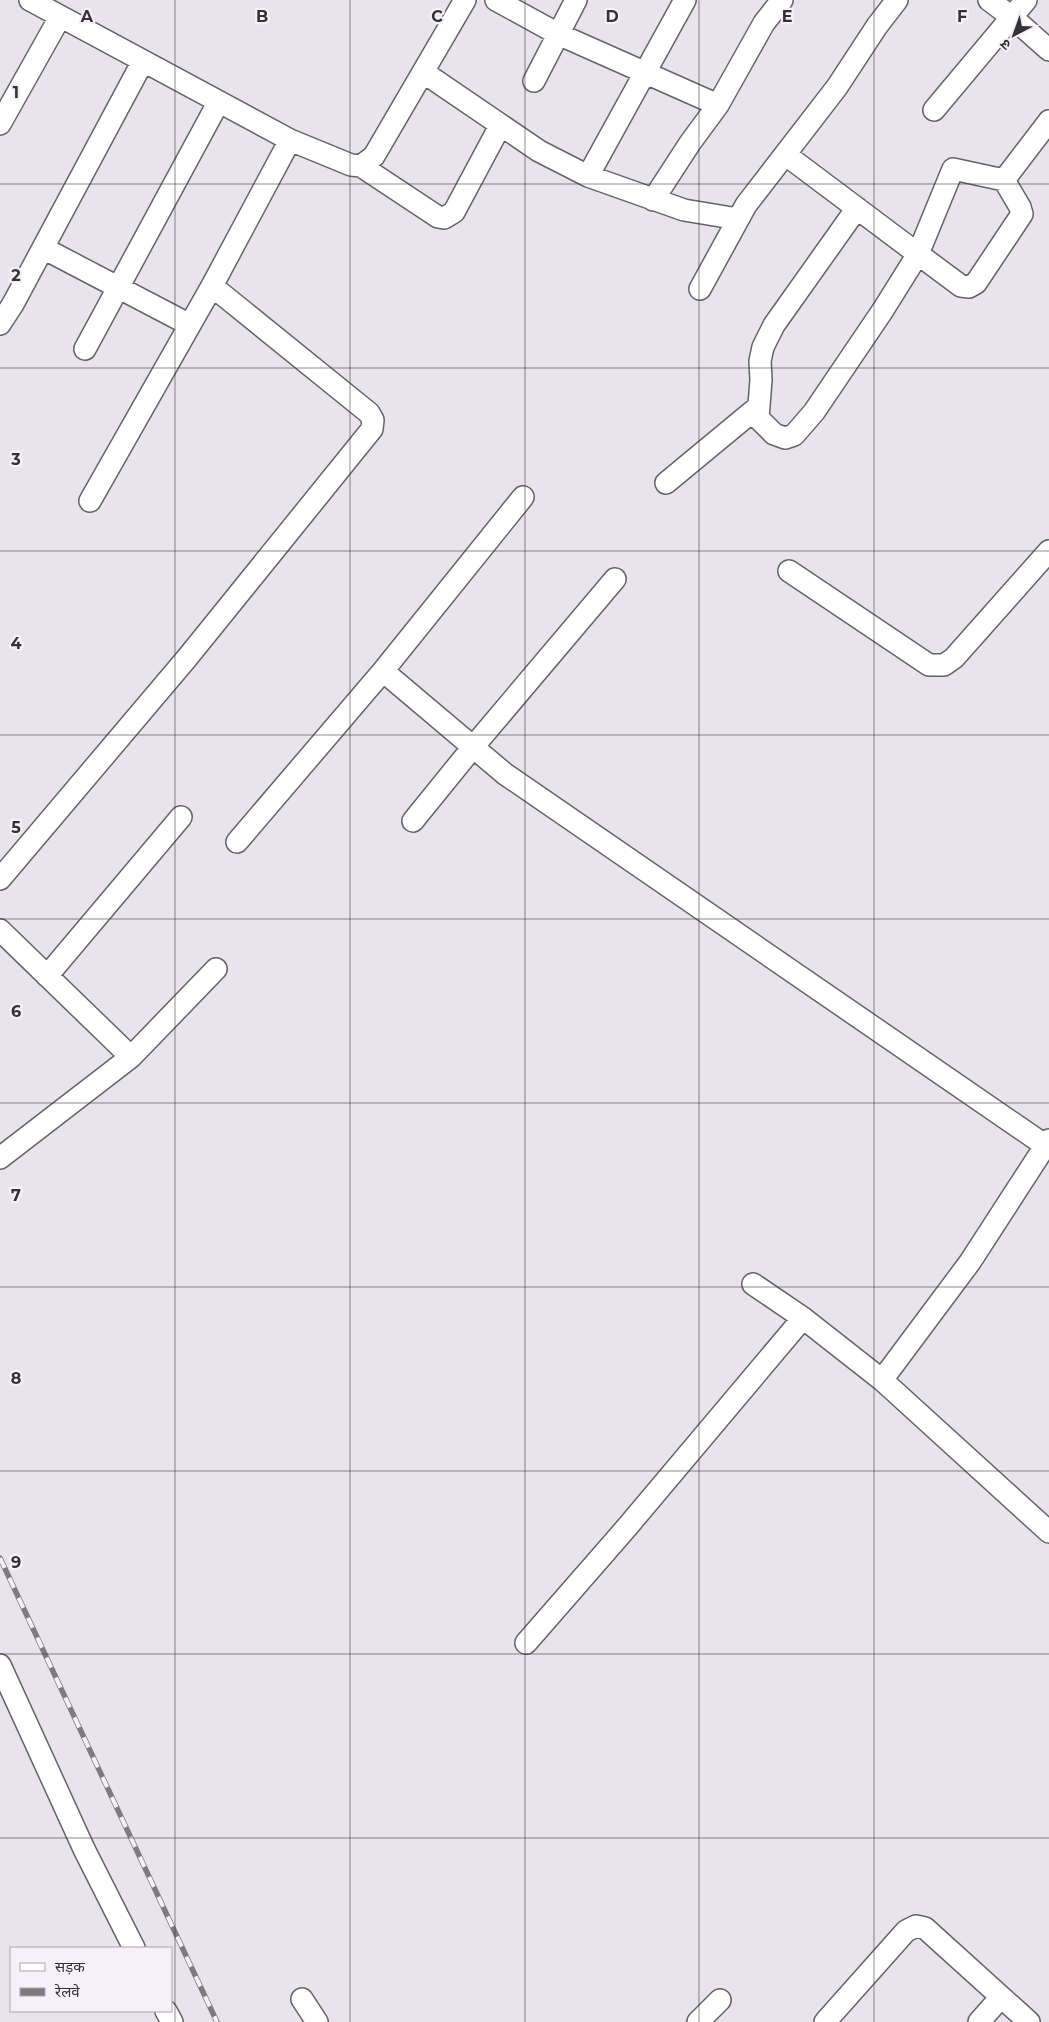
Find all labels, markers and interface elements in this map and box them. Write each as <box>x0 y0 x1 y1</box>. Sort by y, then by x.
text: A <box>80 7 94 26</box>
text: B <box>256 7 268 26</box>
text: C <box>431 7 443 26</box>
text: D <box>605 7 619 26</box>
text: E <box>782 7 792 26</box>
text: F <box>957 7 967 26</box>
north arrow <box>989 10 1039 60</box>
text: उ <box>996 35 1014 54</box>
text: 1 <box>13 83 19 102</box>
text: 2 <box>11 266 21 285</box>
text: 3 <box>10 450 21 469</box>
text: 4 <box>10 634 22 653</box>
text: 5 <box>11 818 21 837</box>
text: 6 <box>11 1002 21 1021</box>
text: 7 <box>11 1186 21 1205</box>
text: 8 <box>11 1369 21 1388</box>
text: 9 <box>11 1553 21 1572</box>
legend <box>10 1947 172 2012</box>
text: सड़क <box>55 1957 85 1976</box>
text: रेलवे <box>54 1982 80 2001</box>

